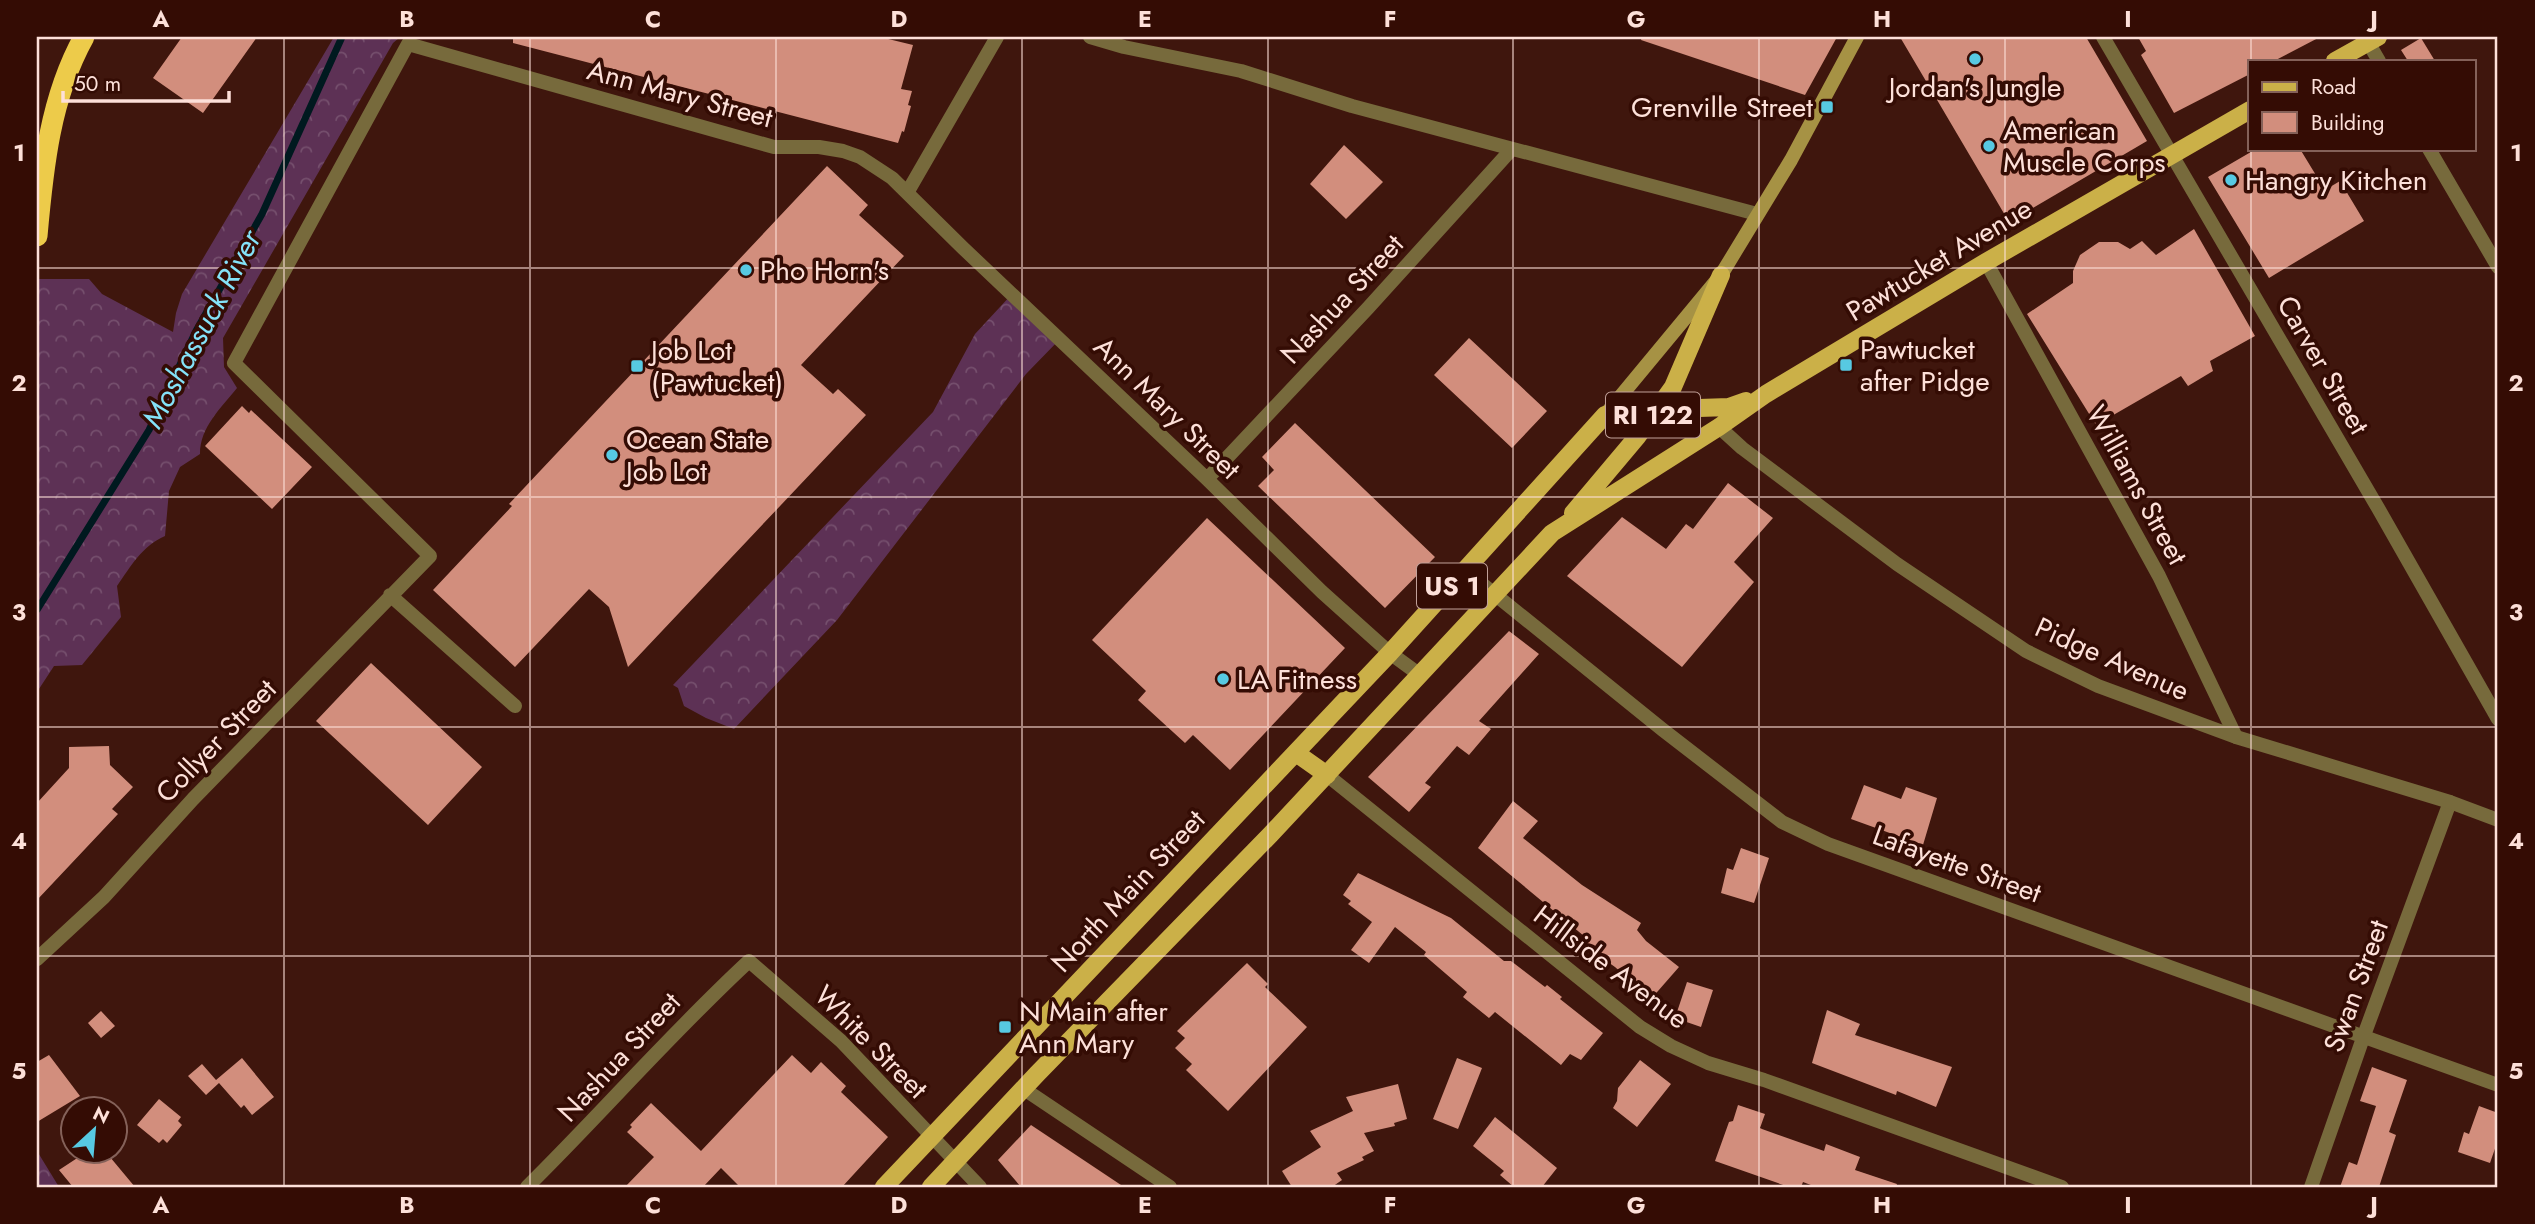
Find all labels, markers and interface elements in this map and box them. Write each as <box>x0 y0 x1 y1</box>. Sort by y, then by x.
text: A <box>152 2 170 36</box>
text: B <box>399 2 415 36</box>
text: C <box>645 2 661 36</box>
text: D <box>891 2 908 36</box>
text: E <box>1138 2 1152 36</box>
text: F <box>1384 2 1396 36</box>
text: G <box>1627 2 1645 36</box>
text: H <box>1873 2 1891 36</box>
text: I <box>2124 2 2132 36</box>
text: J <box>2366 2 2378 36</box>
street label: Ann Mary Street <box>583 50 778 139</box>
marker: Jordan's Jungle <box>1967 51 1983 67</box>
scale bar <box>63 60 229 104</box>
legend <box>2248 60 2476 150</box>
place label: Jordan's Jungle <box>1885 67 2061 108</box>
text: 50 m <box>74 69 121 99</box>
text: Road <box>2311 72 2356 102</box>
place label: Grenville Street <box>1631 87 1813 128</box>
marker: Grenville Street <box>1819 99 1835 115</box>
text: Building <box>2311 108 2384 138</box>
place label: American Muscle Corps <box>2003 110 2166 183</box>
text: 1 <box>13 136 25 170</box>
text: 1 <box>2510 136 2522 170</box>
marker: American Muscle Corps <box>1981 138 1997 154</box>
place label: Hangry Kitchen <box>2245 160 2427 201</box>
marker: Hangry Kitchen <box>2223 172 2239 188</box>
street label: Pawtucket Avenue <box>1838 188 2040 332</box>
water label: Moshassuck River <box>131 221 272 436</box>
street label: Nashua Street <box>1271 225 1413 373</box>
place label: Pho Horn's <box>760 250 889 291</box>
marker: Pho Horn's <box>738 262 754 278</box>
street label: Carver Street <box>2267 288 2379 442</box>
street label: Ann Mary Street <box>1084 327 1250 489</box>
place label: Pawtucket after Pidge <box>1860 329 1990 402</box>
place label: Job Lot (Pawtucket) <box>647 330 783 403</box>
marker: Pawtucket after Pidge <box>1838 357 1854 373</box>
marker: Job Lot (Pawtucket) <box>629 358 645 374</box>
text: 2 <box>11 366 27 400</box>
text: 2 <box>2508 366 2524 400</box>
road number: RI 122 <box>1606 392 1700 438</box>
street label: Williams Street <box>2076 398 2198 573</box>
place label: Ocean State Job Lot <box>622 419 769 492</box>
marker: Ocean State Job Lot <box>604 447 620 463</box>
road number: US 1 <box>1417 564 1487 608</box>
text: 3 <box>12 595 26 629</box>
text: 3 <box>2509 595 2523 629</box>
street label: Pidge Avenue <box>2028 607 2196 711</box>
place label: LA Fitness <box>1237 659 1357 700</box>
street label: Collyer Street <box>146 670 286 812</box>
marker: LA Fitness <box>1215 671 1231 687</box>
street label: North Main Street <box>1041 800 1215 982</box>
street label: Lafayette Street <box>1867 815 2047 914</box>
text: 4 <box>11 824 27 858</box>
text: 4 <box>2508 824 2524 858</box>
street label: Hillside Avenue <box>1525 895 1697 1039</box>
street label: Swan Street <box>2313 914 2399 1058</box>
street label: White Street <box>805 976 937 1108</box>
street label: Nashua Street <box>548 983 690 1131</box>
place label: N Main after Ann Mary <box>1019 991 1168 1064</box>
marker: N Main after Ann Mary <box>997 1019 1013 1035</box>
text: 5 <box>12 1054 26 1088</box>
text: 5 <box>2509 1054 2523 1088</box>
north arrow <box>60 1094 130 1164</box>
text: N <box>89 1100 114 1131</box>
text: A <box>152 1188 170 1222</box>
text: B <box>399 1188 415 1222</box>
text: C <box>645 1188 661 1222</box>
text: D <box>891 1188 908 1222</box>
text: E <box>1138 1188 1152 1222</box>
text: F <box>1384 1188 1396 1222</box>
text: G <box>1627 1188 1645 1222</box>
text: H <box>1873 1188 1891 1222</box>
text: I <box>2124 1188 2132 1222</box>
text: J <box>2366 1188 2378 1222</box>

